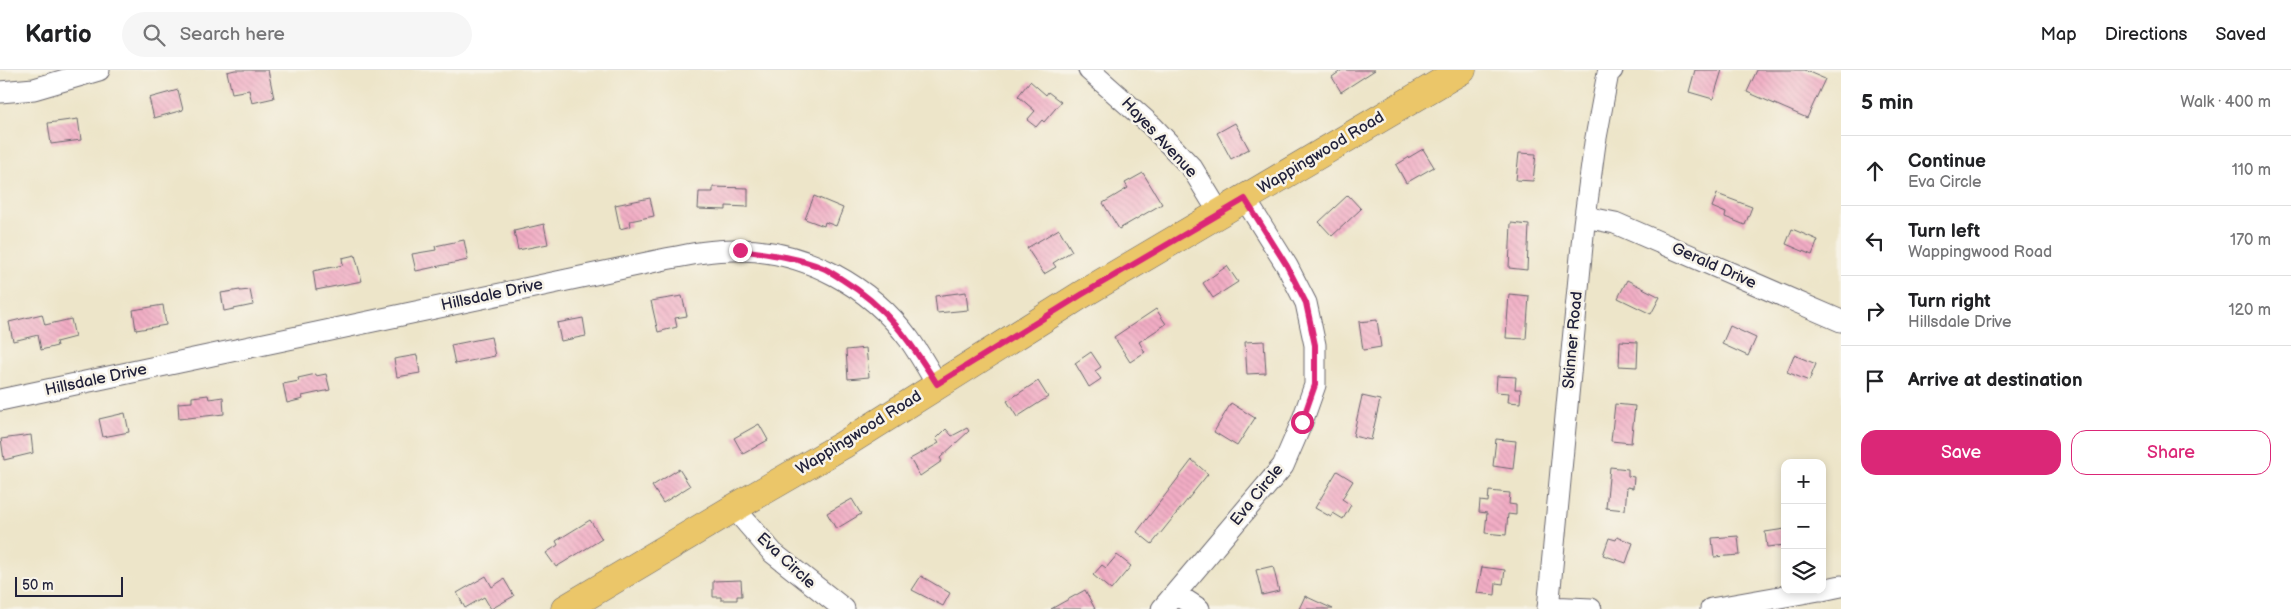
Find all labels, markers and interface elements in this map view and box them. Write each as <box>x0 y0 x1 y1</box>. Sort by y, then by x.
search box <box>122 12 472 57</box>
text: Kartio <box>25 20 92 49</box>
icon: search <box>140 21 168 49</box>
text: Search here <box>180 23 285 46</box>
text: Map <box>2041 24 2077 45</box>
text: Directions <box>2105 24 2187 45</box>
text: Saved <box>2215 24 2266 45</box>
text: 5 min <box>1861 90 1914 115</box>
text: Walk · 400 m <box>2180 93 2271 112</box>
street label: Hayes Avenue <box>1117 94 1201 182</box>
street label: Wappingwood Road <box>1254 108 1388 198</box>
text: Continue <box>1908 150 1986 173</box>
icon: ahead <box>1861 157 1889 185</box>
text: 110 m <box>2232 161 2271 180</box>
text: Eva Circle <box>1908 173 1981 192</box>
text: Turn left <box>1908 220 1980 243</box>
icon: left <box>1861 227 1889 255</box>
text: 170 m <box>2230 231 2271 250</box>
route end <box>729 239 752 262</box>
street label: Gerald Drive <box>1669 239 1760 293</box>
text: Wappingwood Road <box>1908 243 2052 262</box>
street label: Hillsdale Drive <box>439 275 545 315</box>
text: Turn right <box>1908 290 1991 313</box>
street label: Skinner Road <box>1559 291 1587 389</box>
icon: right <box>1861 297 1889 325</box>
text: 120 m <box>2228 301 2271 320</box>
text: Hillsdale Drive <box>1908 313 2012 332</box>
street label: Hillsdale Drive <box>43 360 149 400</box>
icon: arrive <box>1861 367 1889 395</box>
text: Arrive at destination <box>1908 369 2083 392</box>
street label: Wappingwood Road <box>793 387 925 479</box>
route start <box>1291 411 1314 434</box>
button: Save <box>1861 430 2061 475</box>
button: Share <box>2071 430 2271 475</box>
map controls <box>1781 459 1826 594</box>
button: + <box>1781 459 1826 504</box>
street label: Eva Circle <box>1226 460 1288 530</box>
button: − <box>1781 504 1826 549</box>
street label: Eva Circle <box>753 529 820 593</box>
button: layers <box>1781 549 1826 594</box>
scale bar <box>15 574 122 597</box>
text: 50 m <box>22 577 54 594</box>

